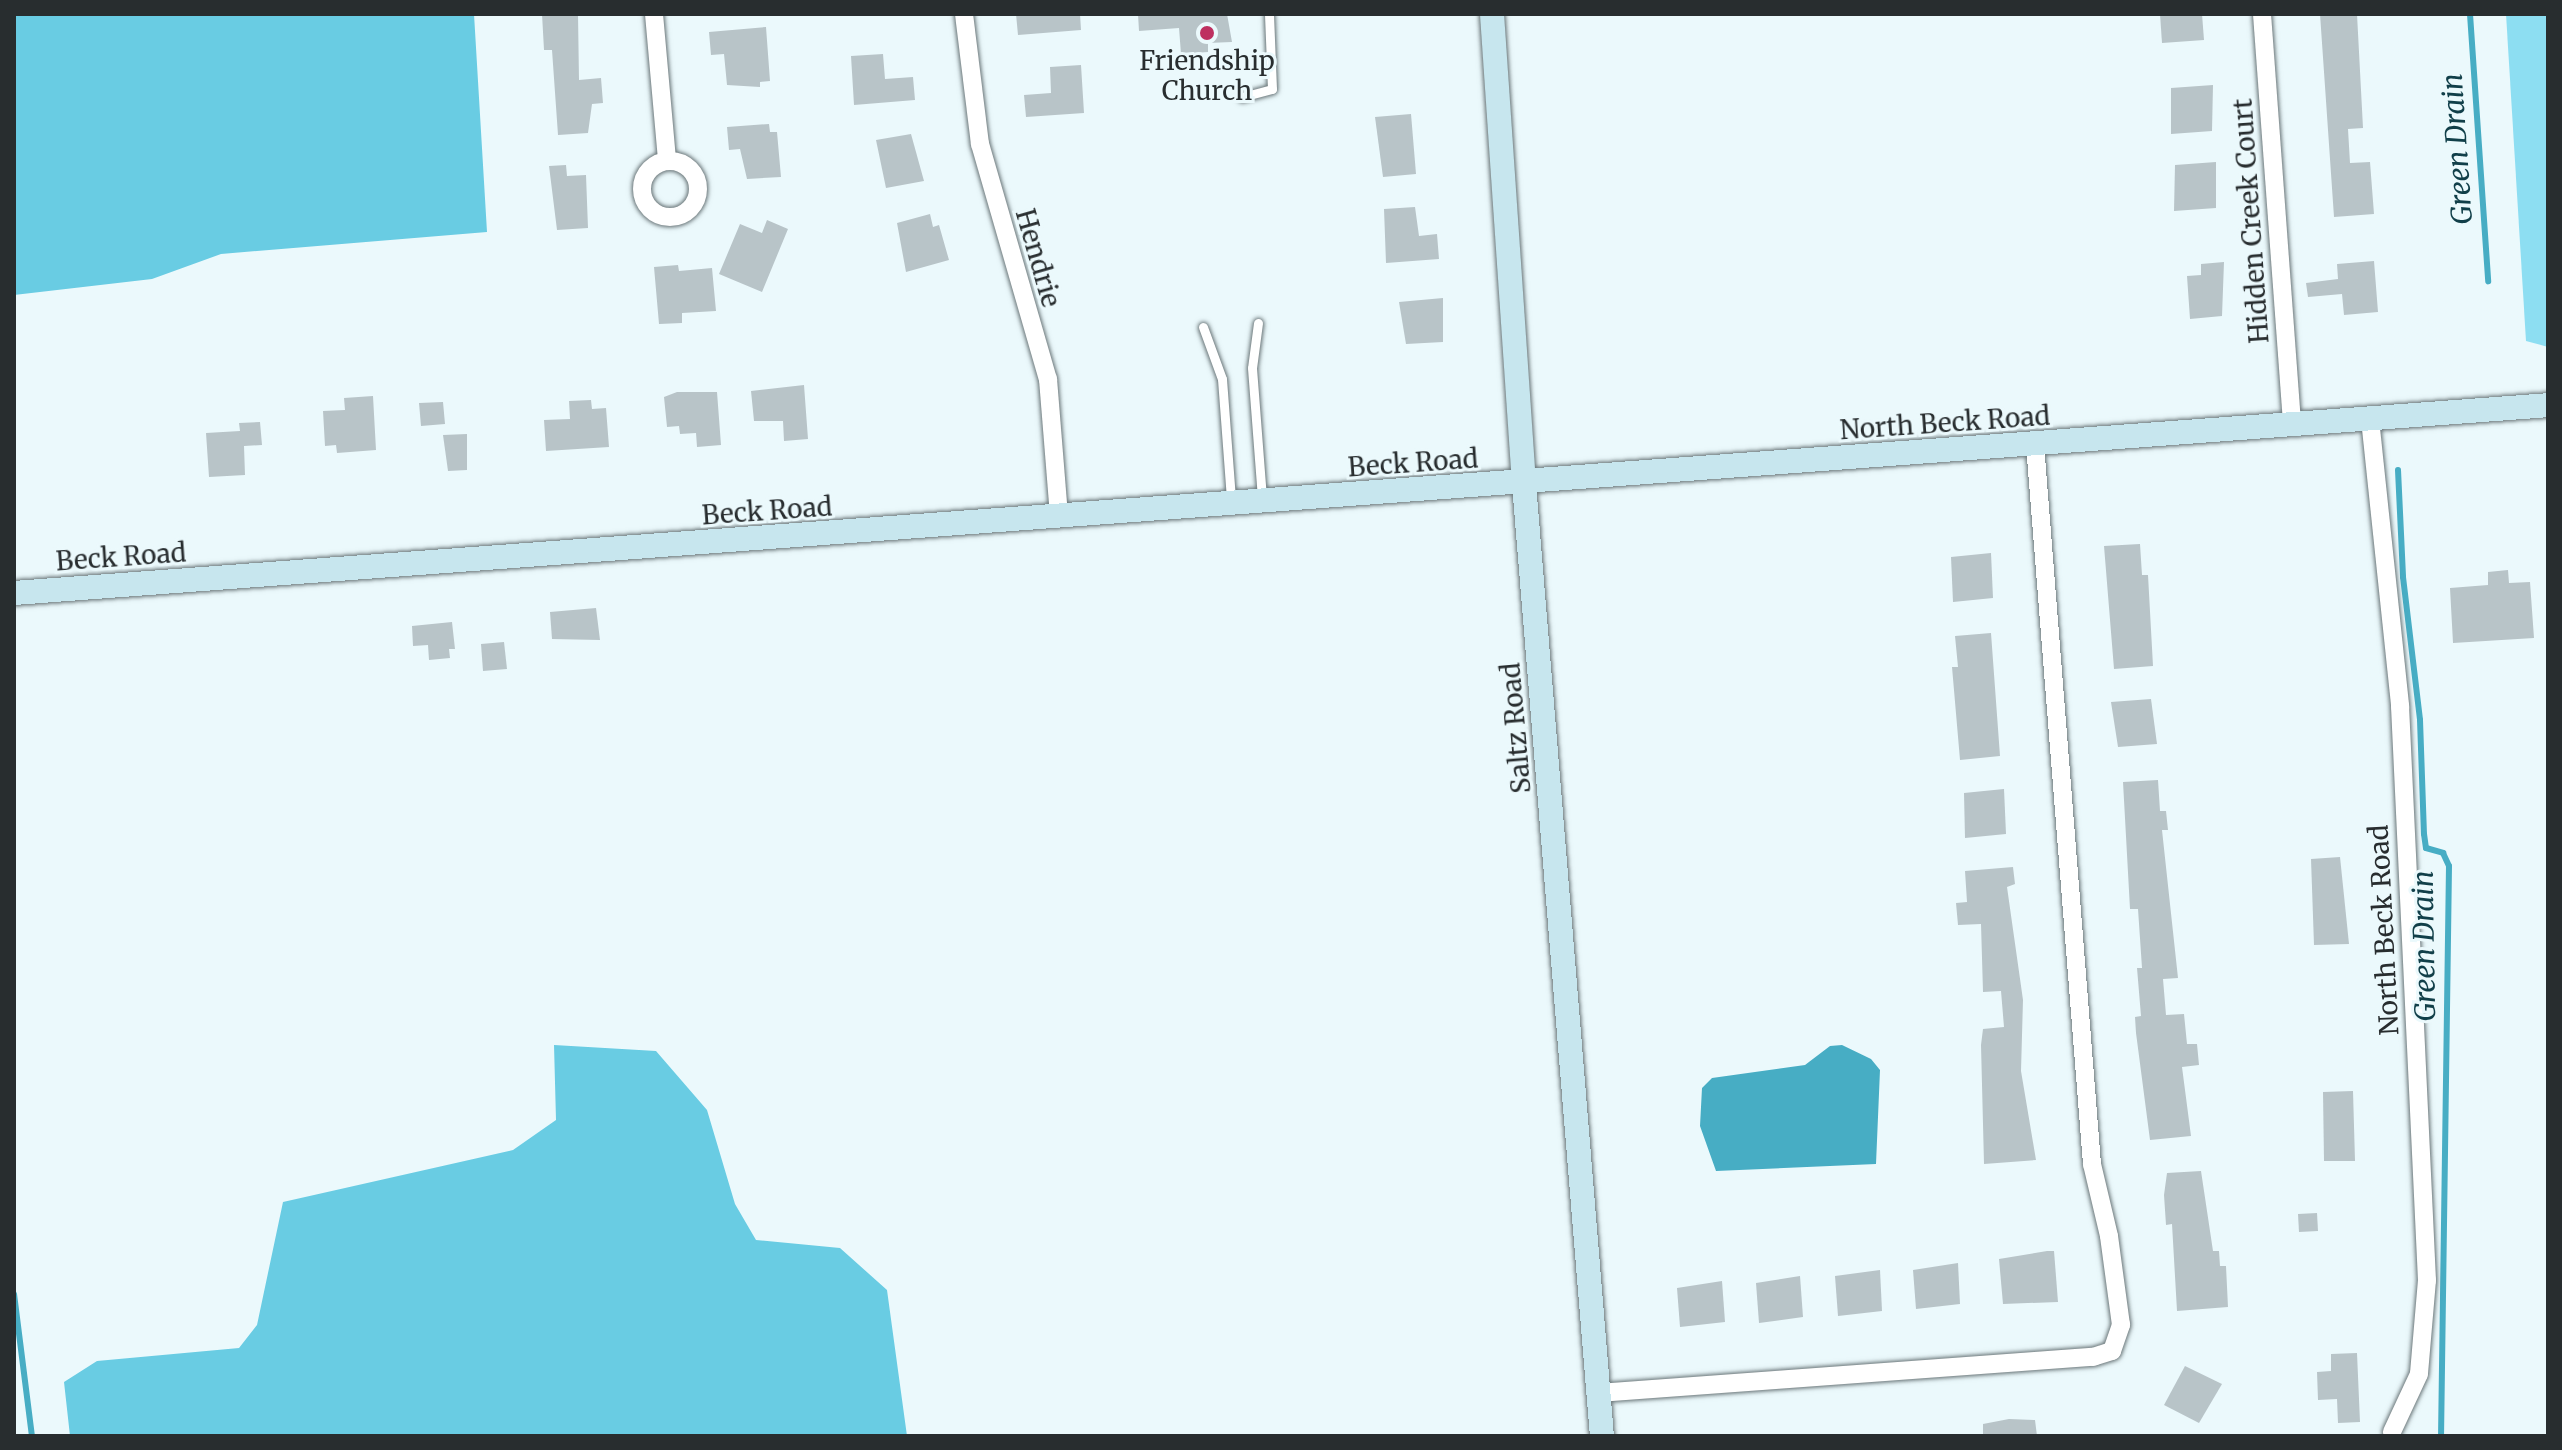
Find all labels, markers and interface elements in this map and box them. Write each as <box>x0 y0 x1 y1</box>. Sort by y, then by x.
marker: Friendship Church <box>1198 24 1216 42</box>
place label: Friendship Church <box>1139 45 1275 106</box>
water label: Green Drain <box>2435 72 2479 226</box>
street label: Hidden Creek Court <box>2227 98 2275 344</box>
street label: Hendrie <box>1009 205 1067 311</box>
street label: North Beck Road <box>1839 400 2051 446</box>
street label: Beck Road <box>1347 443 1479 483</box>
street label: Beck Road <box>701 491 833 531</box>
street label: Beck Road <box>55 537 187 577</box>
street label: Saltz Road <box>1495 661 1537 795</box>
street label: North Beck Road <box>2363 824 2405 1036</box>
water label: Green Drain <box>2406 870 2442 1022</box>

